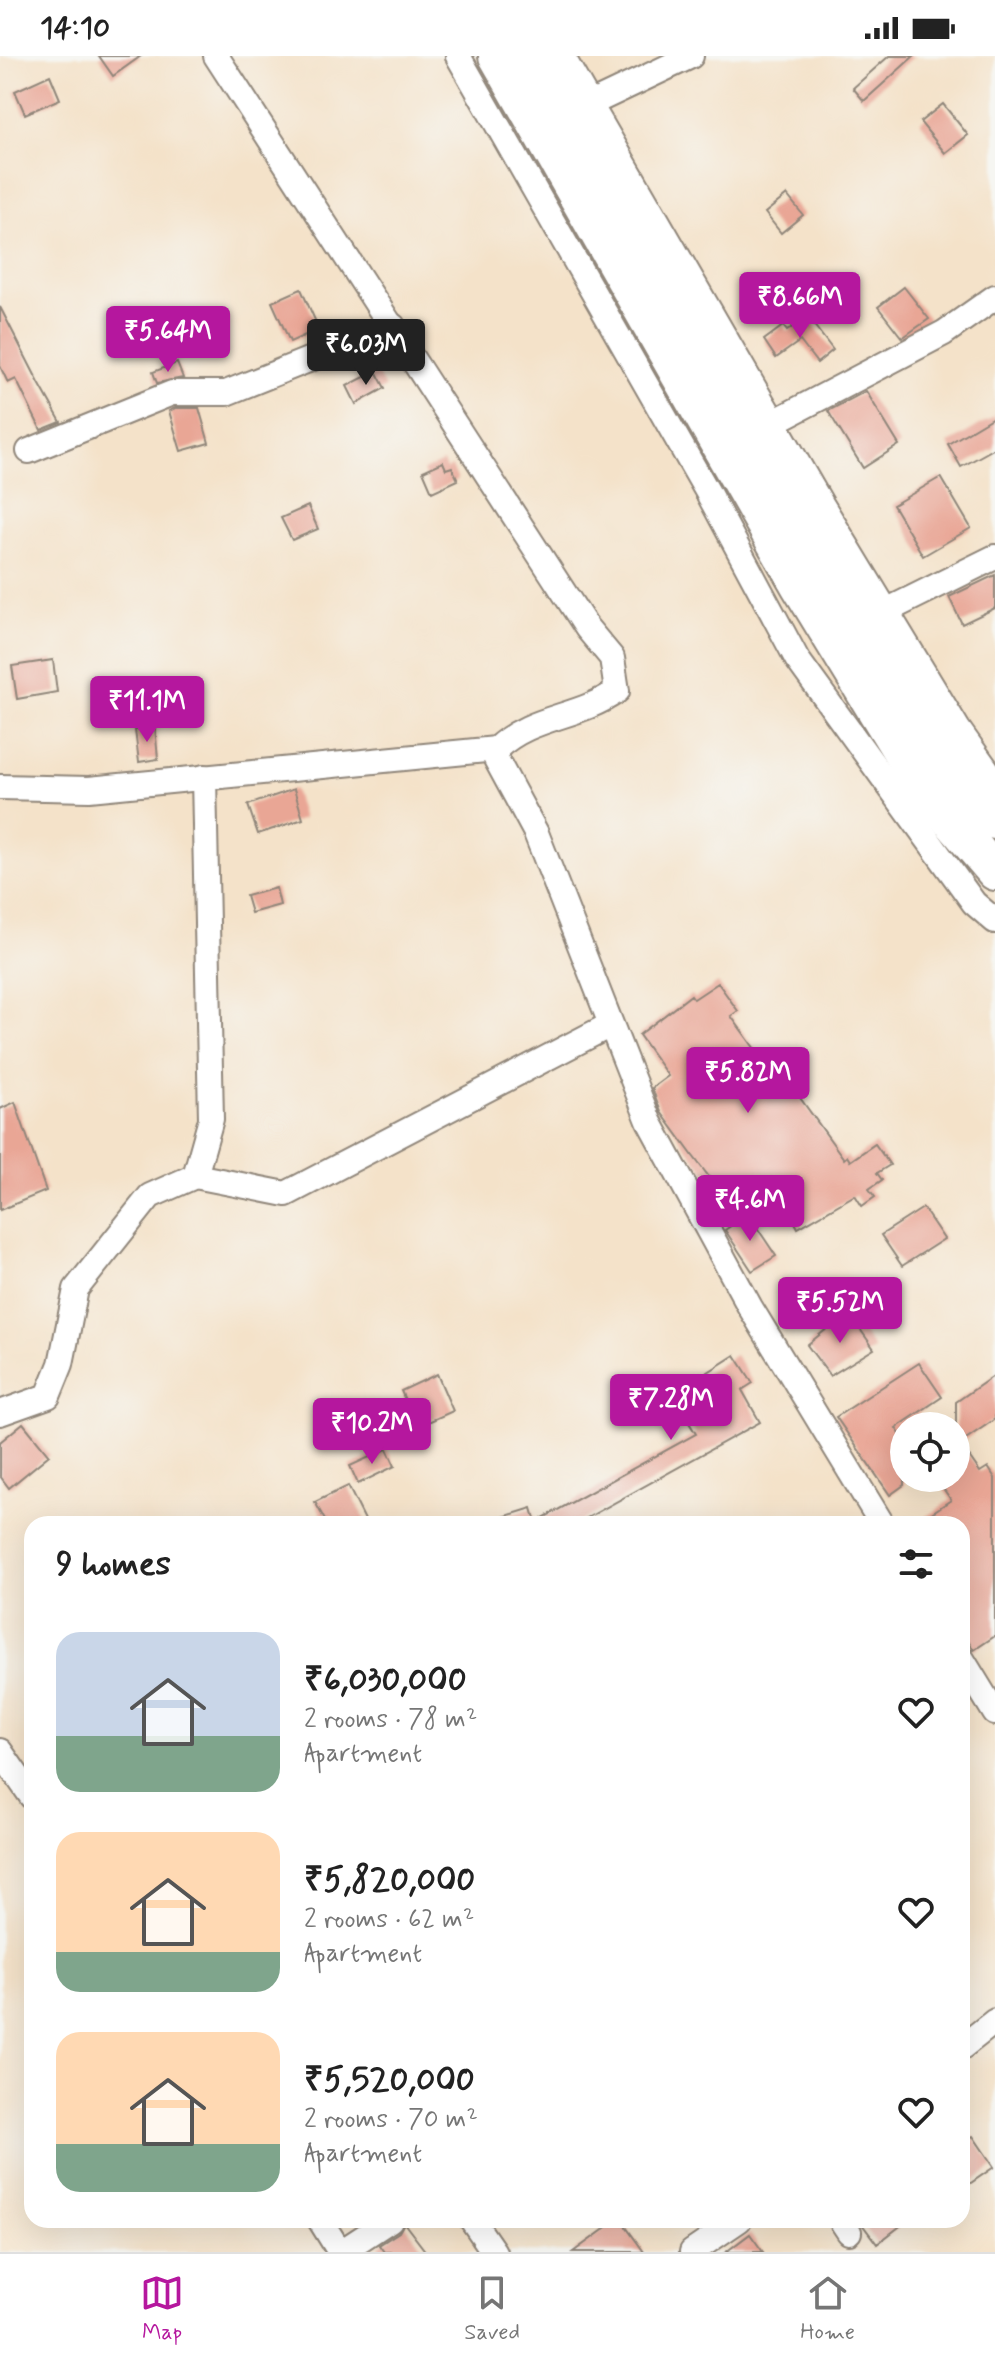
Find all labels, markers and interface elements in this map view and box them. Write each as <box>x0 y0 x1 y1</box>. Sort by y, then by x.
text: 14:10 <box>40 9 110 48</box>
pin: ₹8.66M <box>735 272 865 340</box>
text: ₹8.66M <box>757 281 843 315</box>
pin: ₹5.64M <box>103 306 233 374</box>
text: ₹5.64M <box>124 315 212 349</box>
pin: ₹6.03M <box>301 319 431 387</box>
text: ₹6.03M <box>325 328 407 362</box>
pin: ₹11.1M <box>82 676 212 744</box>
text: ₹11.1M <box>108 685 186 719</box>
pin: ₹5.82M <box>683 1047 813 1115</box>
text: ₹5.82M <box>704 1056 792 1090</box>
pin: ₹4.6M <box>694 1175 806 1243</box>
text: ₹4.6M <box>714 1184 786 1218</box>
pin: ₹5.52M <box>775 1277 905 1345</box>
text: ₹5.52M <box>796 1286 884 1320</box>
pin: ₹7.28M <box>606 1374 736 1442</box>
text: ₹7.28M <box>628 1383 714 1417</box>
pin: ₹10.2M <box>307 1398 437 1466</box>
text: ₹10.2M <box>331 1407 413 1441</box>
map controls <box>890 1412 970 1492</box>
button: locate <box>890 1412 970 1492</box>
text: 9 homes <box>56 1542 171 1587</box>
icon: filters <box>894 1542 938 1586</box>
text: ₹6,030,000 <box>304 1658 467 1703</box>
icon: home <box>120 1664 216 1760</box>
icon: heart <box>894 1690 938 1734</box>
text: 2 rooms · 78 m² <box>304 1703 477 1737</box>
text: Apartment <box>304 1737 422 1771</box>
text: ₹5,820,000 <box>304 1858 475 1903</box>
icon: home <box>120 1864 216 1960</box>
icon: heart <box>894 1890 938 1934</box>
text: 2 rooms · 62 m² <box>304 1903 474 1937</box>
text: Apartment <box>304 1937 422 1971</box>
text: ₹5,520,000 <box>304 2058 475 2103</box>
icon: home <box>120 2064 216 2160</box>
icon: heart <box>894 2090 938 2134</box>
text: 2 rooms · 70 m² <box>304 2103 478 2137</box>
text: Apartment <box>304 2137 422 2171</box>
tab: Map <box>140 2271 184 2347</box>
tab: Saved <box>464 2271 520 2347</box>
tab: Home <box>800 2271 855 2347</box>

